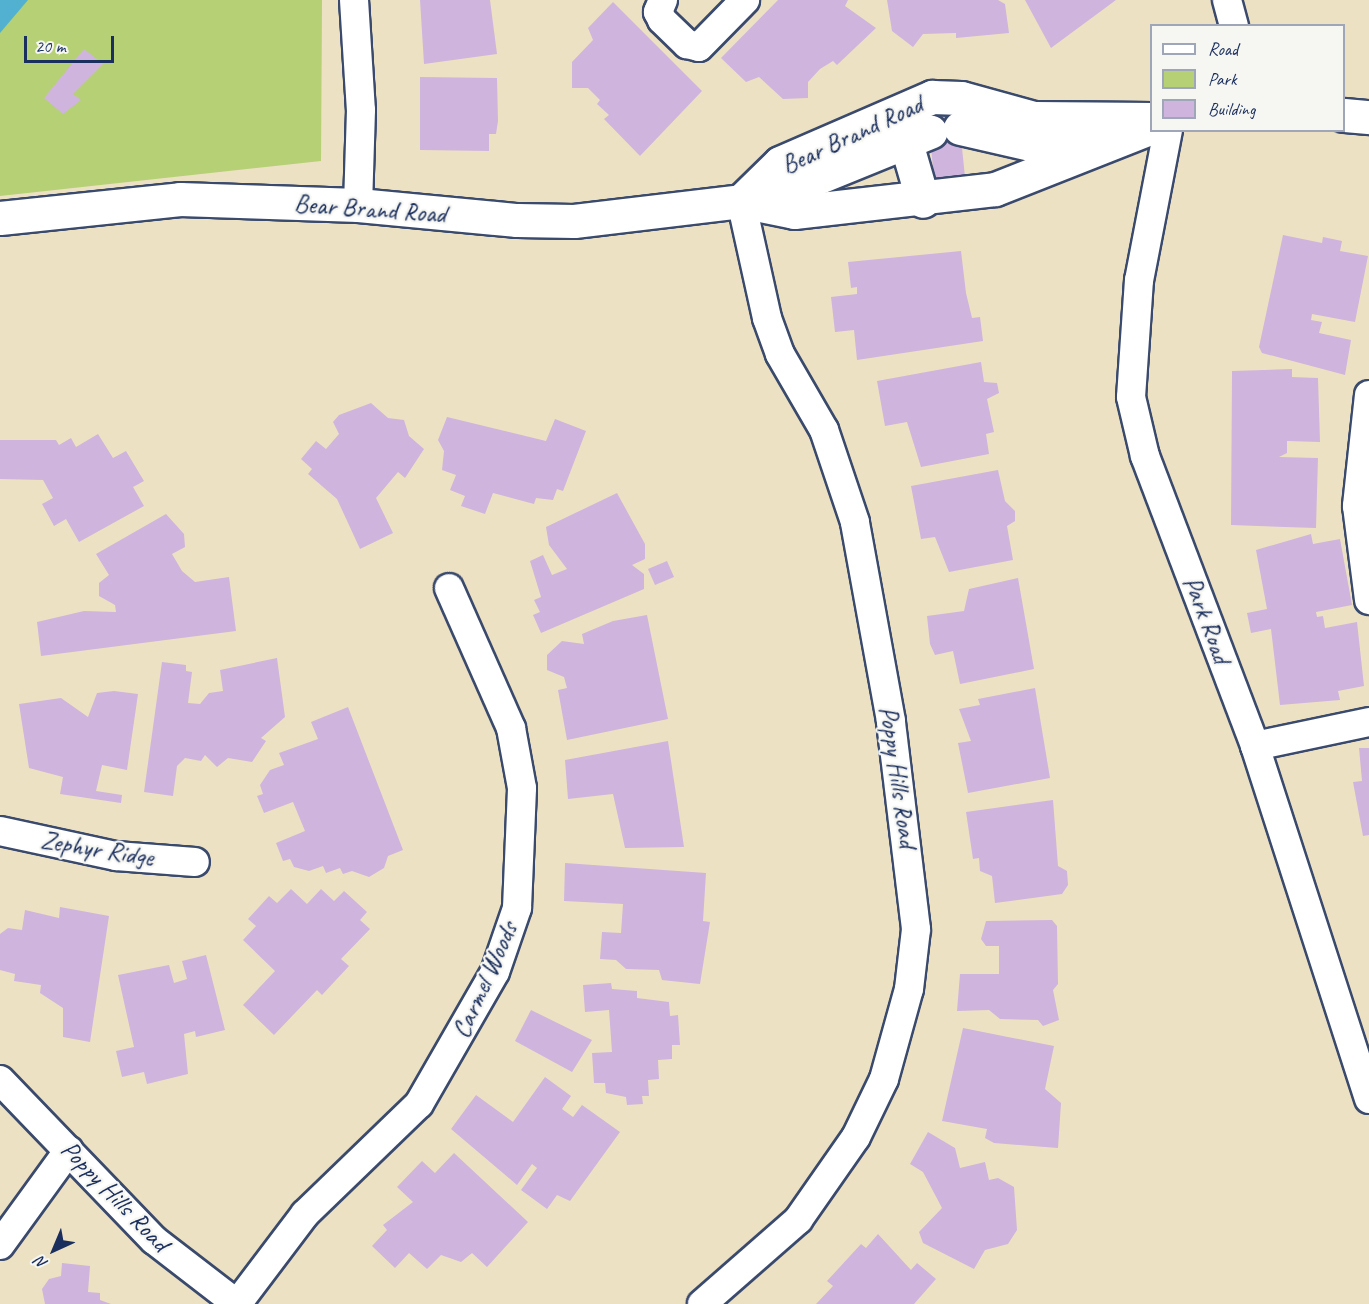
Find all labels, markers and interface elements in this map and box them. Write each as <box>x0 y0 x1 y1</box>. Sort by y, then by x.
scale bar <box>27 24 117 62</box>
legend <box>1150 24 1345 132</box>
text: 20 m <box>35 35 66 57</box>
text: Road <box>1208 38 1238 60</box>
text: Park <box>1208 68 1237 90</box>
street label: Bear Brand Road <box>776 88 928 182</box>
text: Building <box>1208 98 1255 120</box>
street label: Bear Brand Road <box>292 188 448 230</box>
street label: Park Road <box>1176 572 1238 668</box>
street label: Poppy Hills Road <box>873 704 923 850</box>
street label: Zephyr Ridge <box>38 825 156 873</box>
street label: Carmel Woods <box>445 917 525 1043</box>
street label: Poppy Hills Road <box>54 1134 176 1258</box>
north arrow <box>24 1220 84 1280</box>
text: N <box>31 1252 52 1274</box>

